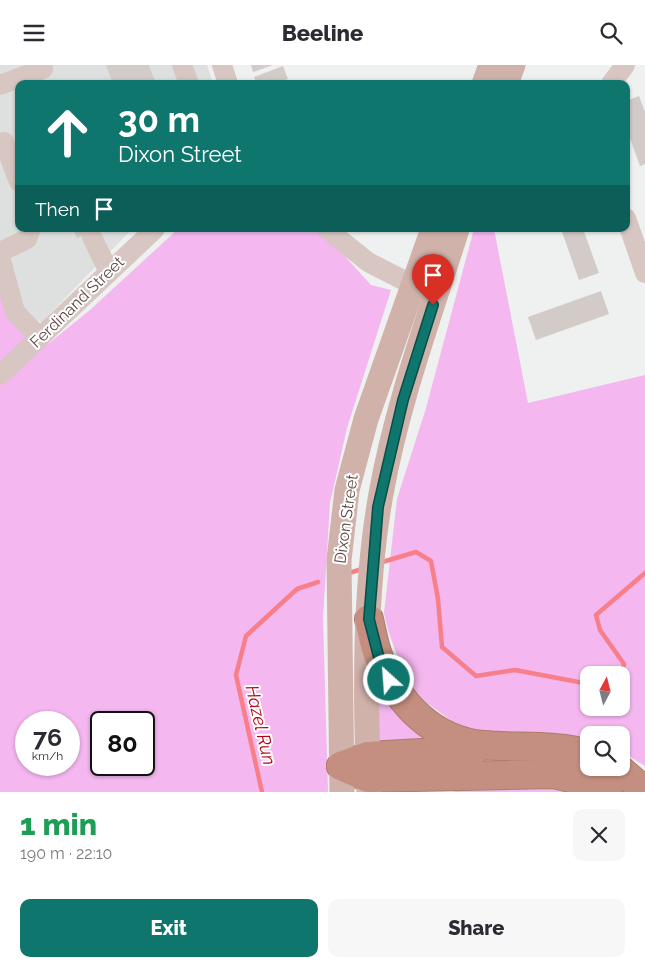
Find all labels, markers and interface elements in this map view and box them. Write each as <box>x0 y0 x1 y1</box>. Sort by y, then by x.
icon: menu <box>20 19 48 47</box>
icon: search <box>597 19 625 47</box>
text: Beeline <box>282 20 363 46</box>
text: 30 m <box>118 99 200 140</box>
icon: ahead <box>35 100 100 165</box>
text: Dixon Street <box>118 141 242 167</box>
icon: arrive <box>90 195 118 223</box>
text: Then <box>35 198 80 220</box>
street label: Ferdinand Street <box>26 252 128 352</box>
pin <box>412 254 454 305</box>
icon: arrive <box>419 261 447 289</box>
street label: Dixon Street <box>330 473 362 565</box>
position arrow <box>362 653 414 705</box>
north arrow <box>580 666 630 716</box>
map controls <box>580 666 630 776</box>
water label: Hazel Run <box>242 683 280 767</box>
speed limit sign: 80 <box>90 711 155 776</box>
text: 76 <box>33 722 62 752</box>
button: search <box>580 726 630 776</box>
text: km/h <box>32 749 63 763</box>
text: 1 min <box>20 807 97 842</box>
button: close <box>573 809 625 861</box>
text: 190 m · 22:10 <box>20 844 112 863</box>
button: Exit <box>20 899 318 957</box>
button: Share <box>328 899 625 957</box>

